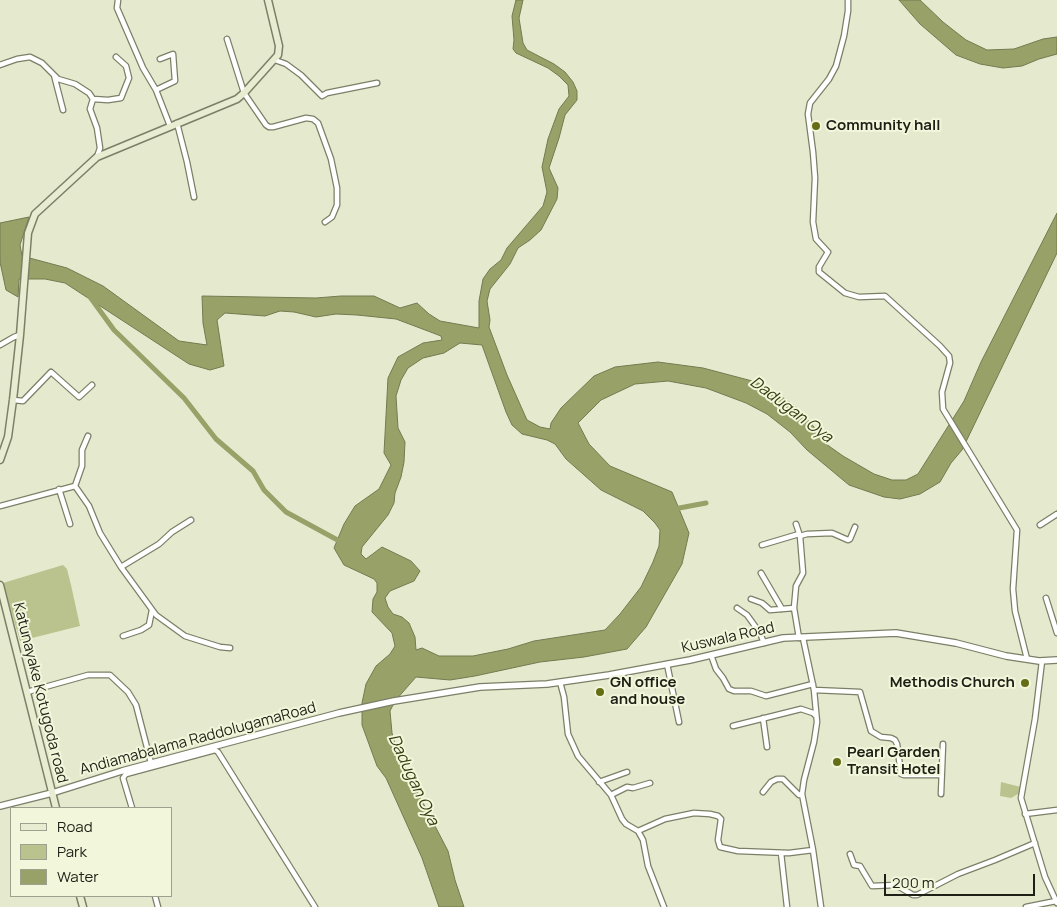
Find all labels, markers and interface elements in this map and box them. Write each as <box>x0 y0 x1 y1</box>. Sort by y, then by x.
place label: Community hall <box>826 117 940 135</box>
marker: Community hall <box>810 120 822 132</box>
water label: Dadugan Oya <box>746 373 836 447</box>
street label: Katunayake Kotugoda road <box>9 601 71 785</box>
street label: Kuswala Road <box>680 619 776 657</box>
place label: GN office and house <box>610 674 685 709</box>
place label: Methodis Church <box>890 674 1015 692</box>
marker: Methodis Church <box>1019 677 1031 689</box>
marker: GN office and house <box>594 686 606 698</box>
street label: Andiamabalama RaddolugamaRoad <box>78 699 318 779</box>
water label: Dadugan Oya <box>384 731 442 829</box>
place label: Pearl Garden Transit Hotel <box>847 744 940 779</box>
marker: Pearl Garden Transit Hotel <box>831 756 843 768</box>
legend <box>10 807 172 897</box>
text: Road <box>57 816 93 837</box>
text: Park <box>57 841 87 862</box>
scale bar <box>887 864 1038 896</box>
text: Water <box>57 866 99 887</box>
text: 200 m <box>892 872 935 893</box>

